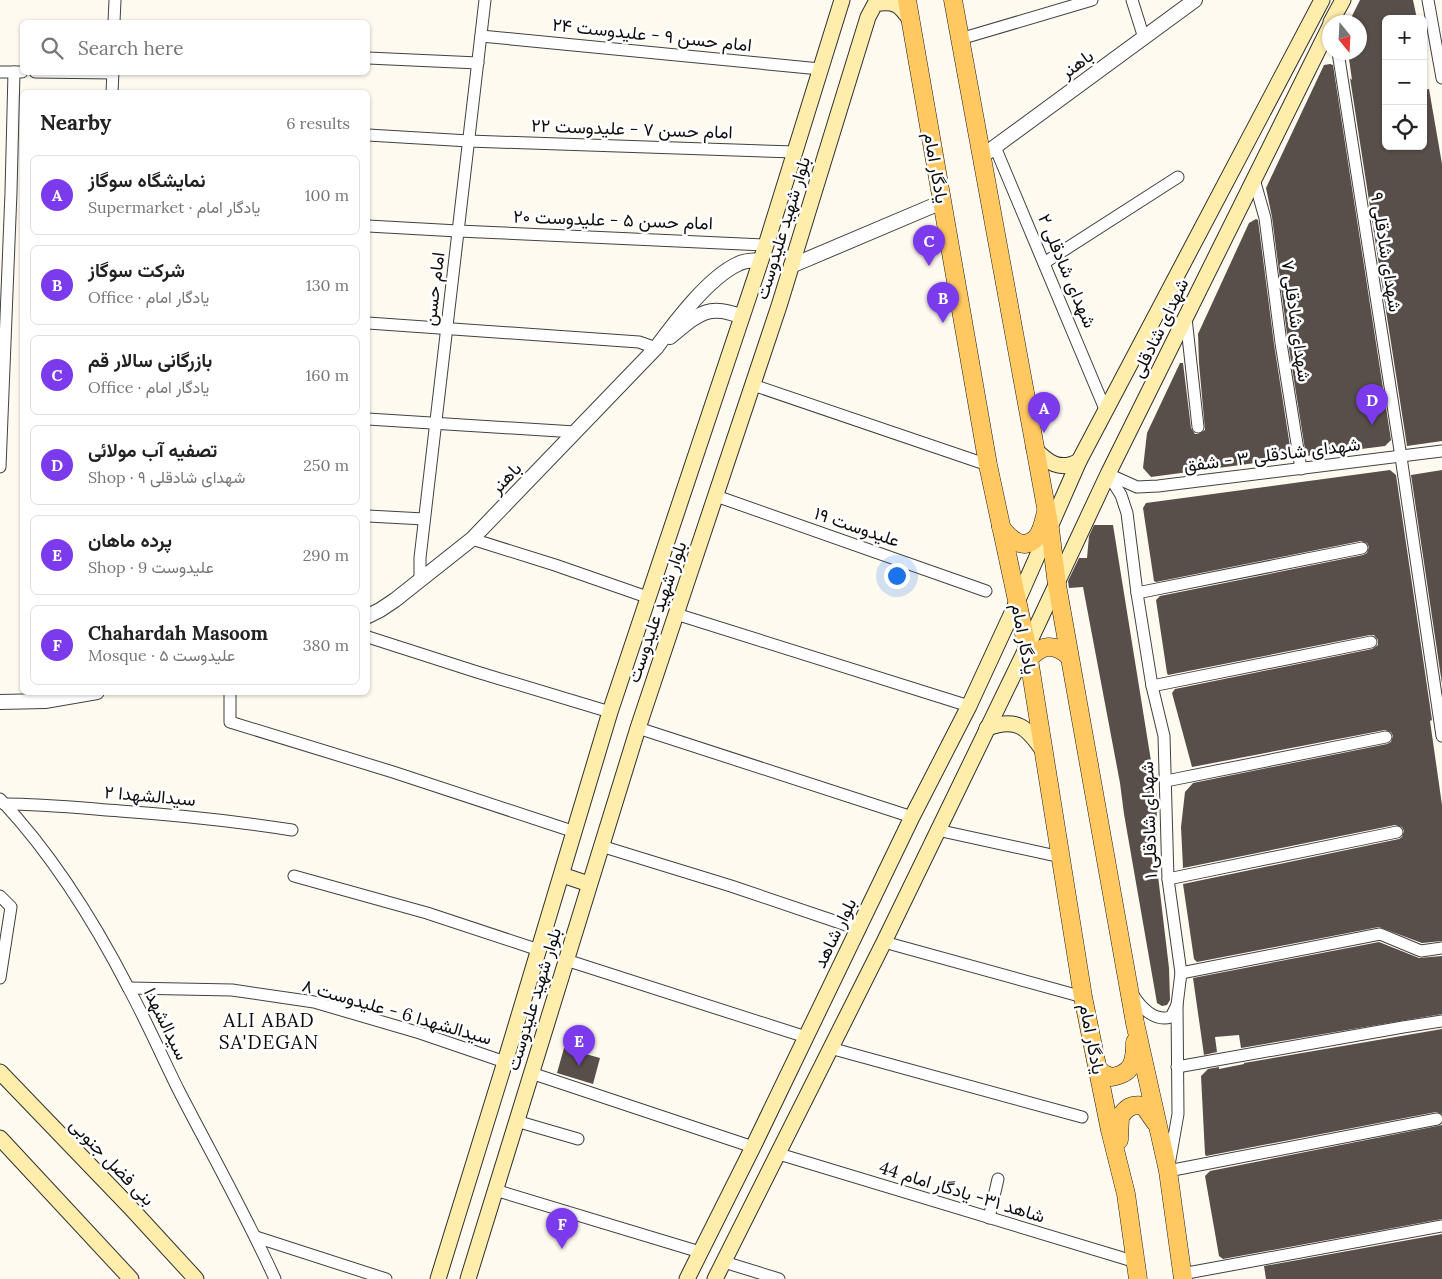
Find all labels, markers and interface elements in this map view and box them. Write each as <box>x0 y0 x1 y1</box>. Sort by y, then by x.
street label: امام حسن ۹ - علیدوست ۲۴ <box>551 13 753 57</box>
north arrow <box>1322 15 1367 60</box>
map controls <box>1382 15 1427 150</box>
button: + <box>1382 15 1427 60</box>
search box <box>20 20 370 75</box>
icon: search <box>38 34 66 62</box>
text: Search here <box>78 36 184 60</box>
street label: باهنر <box>1055 44 1098 84</box>
button: − <box>1382 60 1427 105</box>
button: locate <box>1382 105 1427 150</box>
text: Nearby <box>40 109 111 136</box>
text: 6 results <box>286 113 350 133</box>
street label: امام حسن ۷ - علیدوست ۲۲ <box>531 113 733 145</box>
street label: یادگار امام <box>918 131 954 205</box>
street label: بلوار شهید علیدوست <box>750 154 815 302</box>
text: نمایشگاه سوگاز <box>88 168 206 192</box>
text: A <box>52 185 62 205</box>
text: 100 m <box>305 185 349 205</box>
street label: شهدای شادقلی ۹ <box>1366 190 1407 313</box>
text: Supermarket · یادگار امام <box>88 197 260 217</box>
street label: امام حسن ۵ - علیدوست ۲۰ <box>513 205 713 235</box>
street label: شهدای شادقلی ۲ <box>1033 210 1102 331</box>
pin: C <box>913 225 945 266</box>
street label: امام حسن <box>418 251 450 327</box>
text: شرکت سوگاز <box>88 258 185 282</box>
street label: شهدای شادقلی ۷ <box>1277 259 1316 383</box>
street label: شهدای شادقلی <box>1126 274 1193 381</box>
text: B <box>52 275 62 295</box>
text: 130 m <box>306 275 349 295</box>
pin: B <box>927 282 959 323</box>
text: Office · یادگار امام <box>88 287 209 307</box>
text: بازرگانی سالار قم <box>88 348 212 372</box>
text: C <box>51 365 63 385</box>
text: 160 m <box>305 365 349 385</box>
text: Office · یادگار امام <box>88 377 209 397</box>
pin: D <box>1356 384 1388 425</box>
pin: A <box>1028 392 1060 433</box>
street label: شهدای شادقلی ۳ - شفق <box>1182 432 1362 477</box>
text: تصفیه آب مولائی <box>88 438 217 462</box>
text: D <box>51 455 63 475</box>
text: 250 m <box>303 455 349 475</box>
street label: باهنر <box>484 457 526 499</box>
text: Shop · شهدای شادقلی ۹ <box>88 467 245 487</box>
street label: علیدوست ۱۹ <box>811 501 903 552</box>
text: پرده ماهان <box>88 528 172 552</box>
street label: بلوار شهید علیدوست <box>622 538 692 686</box>
text: E <box>52 545 62 565</box>
text: 290 m <box>303 545 349 565</box>
text: Shop · علیدوست 9 <box>88 557 214 577</box>
your location <box>884 563 910 589</box>
street label: یادگار امام <box>1005 602 1043 676</box>
text: Chahardah Masoom <box>88 621 268 645</box>
text: F <box>52 635 62 655</box>
text: 380 m <box>303 635 349 655</box>
text: Mosque · علیدوست ۵ <box>88 645 235 665</box>
street label: شهدای شادقلی ۱ <box>1135 761 1162 879</box>
street label: سیدالشهدا ۲ <box>103 780 197 811</box>
street label: بلوار شاهد <box>808 894 861 972</box>
street label: بلوار شهید علیدوست <box>501 925 566 1073</box>
street label: سیدالشهدا 6 - علیدوست ۸ <box>300 973 495 1050</box>
street label: سیدالشهدا <box>139 984 194 1064</box>
street label: یادگار امام <box>1073 1002 1111 1076</box>
district label: ALI ABAD SA'DEGAN <box>219 1008 319 1054</box>
pin: E <box>563 1025 595 1066</box>
street label: بنی فضل جنوبی <box>65 1113 160 1210</box>
street label: شاهد ۳۱- یادگار امام 44 <box>876 1155 1048 1229</box>
pin: F <box>546 1208 578 1249</box>

